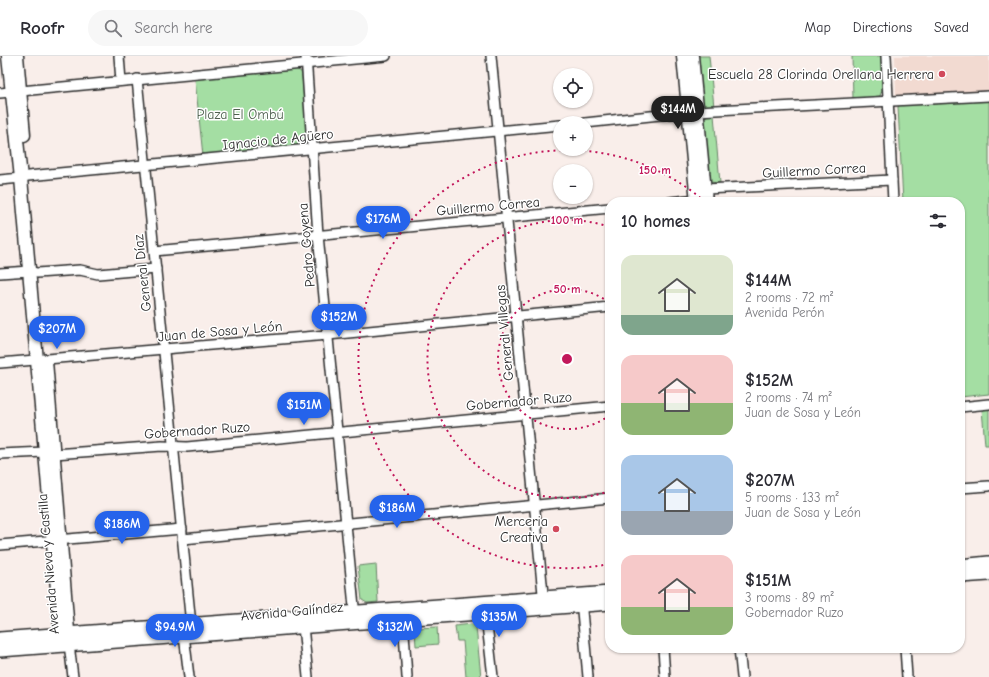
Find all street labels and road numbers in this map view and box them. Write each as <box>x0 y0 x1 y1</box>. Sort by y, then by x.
street label: Ignacio de Agüero <box>222 125 334 154</box>
street label: Guillermo Correa <box>762 159 866 182</box>
street label: Guillermo Correa <box>436 194 540 219</box>
street label: Pedro Goyena <box>294 202 319 288</box>
street label: General Díaz <box>130 234 155 312</box>
street label: General Villegas <box>492 284 517 382</box>
street label: Juan de Sosa y León <box>157 318 283 345</box>
street label: Gobernador Ruzo <box>465 388 573 415</box>
street label: Gobernador Ruzo <box>143 418 251 443</box>
street label: Avenida Nieva y Castilla <box>34 493 63 635</box>
street label: Avenida Galíndez <box>240 599 344 624</box>

